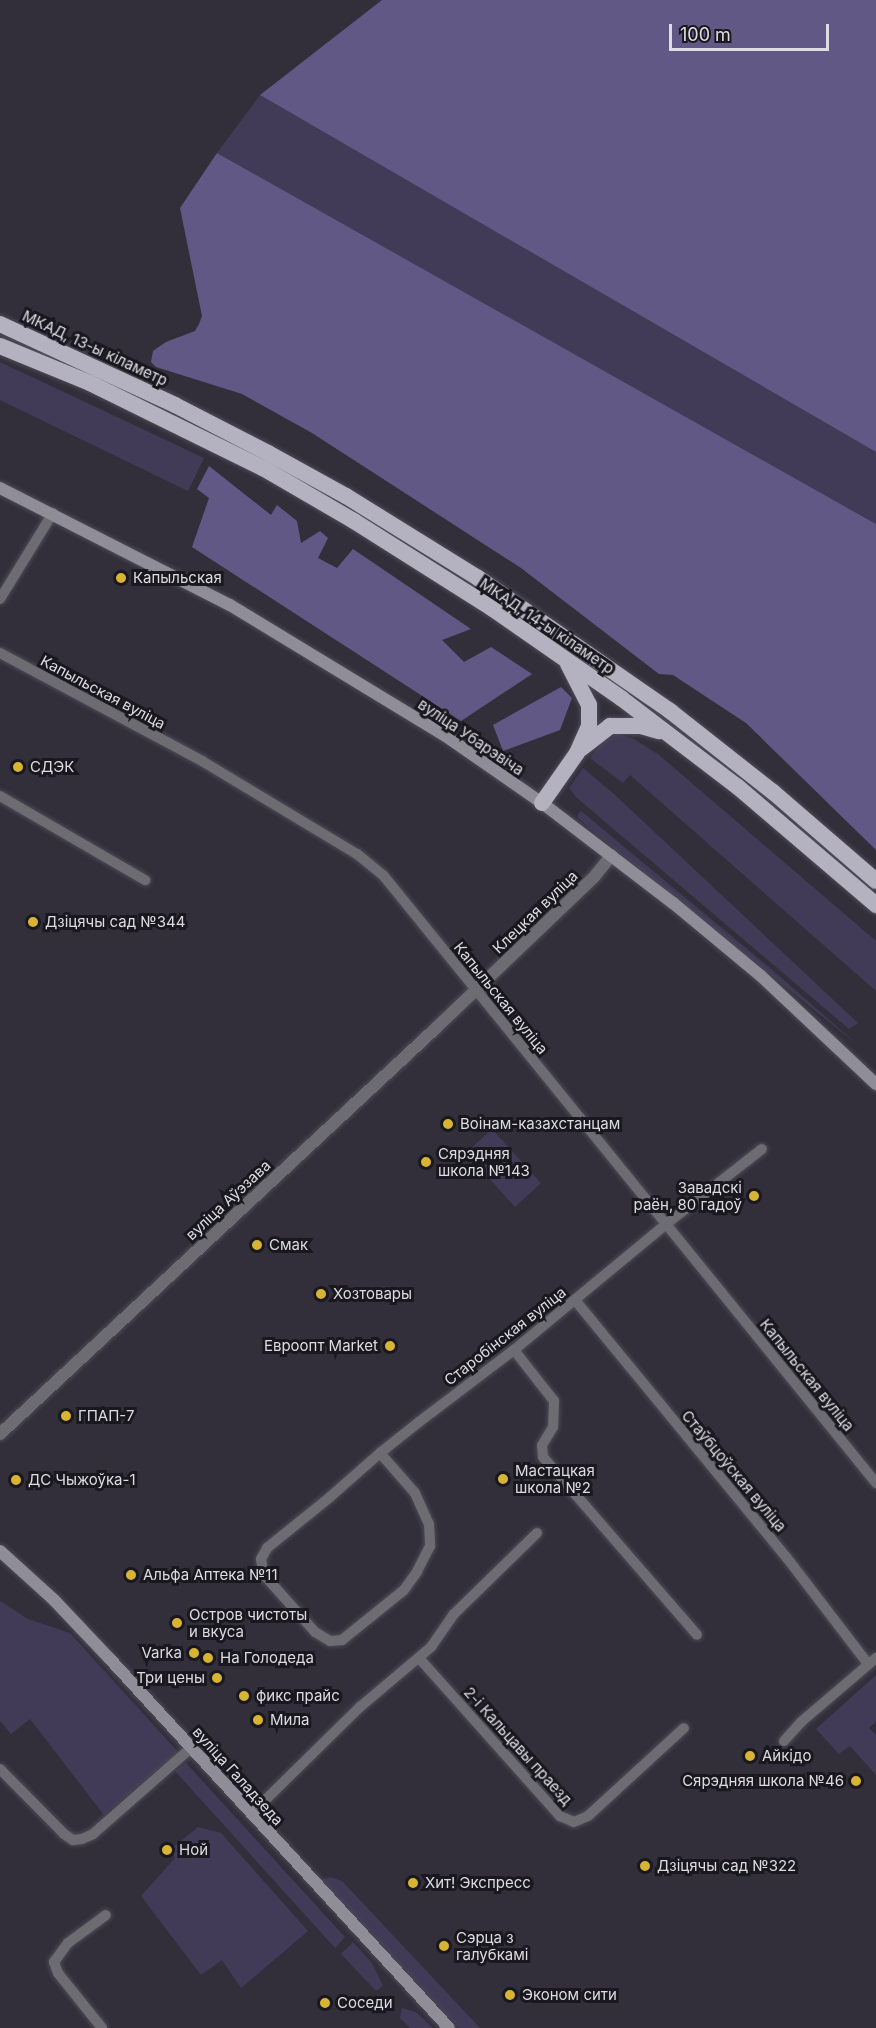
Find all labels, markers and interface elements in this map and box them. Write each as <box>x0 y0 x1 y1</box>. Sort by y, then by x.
scale bar <box>672 12 832 50</box>
text: 100 m <box>680 24 731 45</box>
street label: МКАД, 13-ы кіламетр <box>20 306 170 390</box>
place label: Капыльская <box>133 569 222 587</box>
marker: Капыльская <box>114 571 128 585</box>
street label: МКАД, 14-ы кіламетр <box>476 574 618 678</box>
street label: Капыльская вуліца <box>37 651 169 733</box>
street label: вуліца Убарэвіча <box>415 695 527 779</box>
place label: СДЭК <box>30 758 74 776</box>
marker: СДЭК <box>11 760 25 774</box>
street label: Клецкая вуліца <box>489 867 581 957</box>
place label: Дзіцячы сад №344 <box>45 913 185 931</box>
marker: Дзіцячы сад №344 <box>26 915 40 929</box>
street label: Капыльская вуліца <box>450 938 552 1058</box>
place label: Воінам-казахстанцам <box>460 1115 620 1133</box>
marker: Воінам-казахстанцам <box>441 1117 455 1131</box>
place label: Сярэдняя школа №143 <box>438 1144 530 1179</box>
marker: Сярэдняя школа №143 <box>419 1155 433 1169</box>
street label: вуліца Аўэзава <box>182 1156 274 1244</box>
place label: Завадскі раён, 80 гадоў <box>634 1178 742 1213</box>
marker: Завадскі раён, 80 гадоў <box>747 1189 761 1203</box>
place label: Смак <box>269 1236 308 1254</box>
marker: Смак <box>250 1238 264 1252</box>
street label: Старобінская вуліца <box>441 1283 569 1389</box>
place label: Хозтовары <box>333 1285 412 1303</box>
marker: Хозтовары <box>314 1287 328 1301</box>
street label: Капыльская вуліца <box>756 1315 858 1435</box>
place label: Евроопт Market <box>264 1337 378 1355</box>
marker: Евроопт Market <box>383 1339 397 1353</box>
place label: ГПАП-7 <box>78 1407 134 1425</box>
street label: Стаўбцоўская вуліца <box>678 1407 790 1535</box>
marker: ГПАП-7 <box>59 1409 73 1423</box>
place label: Мастацкая школа №2 <box>515 1461 595 1496</box>
place label: ДС Чыжоўка-1 <box>28 1471 136 1489</box>
marker: Мастацкая школа №2 <box>496 1472 510 1486</box>
marker: ДС Чыжоўка-1 <box>9 1473 23 1487</box>
place label: Альфа Аптека №11 <box>143 1566 278 1584</box>
marker: Альфа Аптека №11 <box>124 1568 138 1582</box>
place label: Остров чистоты и вкуса <box>189 1605 307 1640</box>
marker: Остров чистоты и вкуса <box>170 1616 184 1630</box>
place label: Varka <box>141 1644 182 1662</box>
marker: Varka <box>187 1646 201 1660</box>
place label: На Голодеда <box>220 1649 314 1667</box>
marker: На Голодеда <box>201 1651 215 1665</box>
place label: Три цены <box>136 1669 205 1687</box>
marker: Три цены <box>210 1671 224 1685</box>
street label: 2-і Кальцавы праезд <box>460 1683 576 1809</box>
place label: фикс прайс <box>256 1687 340 1705</box>
marker: фикс прайс <box>237 1689 251 1703</box>
place label: Мила <box>270 1711 309 1729</box>
marker: Мила <box>251 1713 265 1727</box>
street label: вуліца Галадзеда <box>189 1723 287 1829</box>
place label: Айкідо <box>762 1747 811 1765</box>
marker: Айкідо <box>743 1749 757 1763</box>
place label: Сярэдняя школа №46 <box>682 1772 844 1790</box>
marker: Сярэдняя школа №46 <box>849 1774 863 1788</box>
place label: Ной <box>179 1841 208 1859</box>
marker: Ной <box>160 1843 174 1857</box>
place label: Дзіцячы сад №322 <box>657 1857 796 1875</box>
marker: Дзіцячы сад №322 <box>638 1859 652 1873</box>
place label: Хит! Экспресс <box>425 1874 531 1892</box>
marker: Хит! Экспресс <box>406 1876 420 1890</box>
place label: Сэрца з галубкамі <box>456 1928 528 1963</box>
marker: Сэрца з галубкамі <box>437 1939 451 1953</box>
place label: Эконом сити <box>522 1986 617 2004</box>
marker: Эконом сити <box>503 1988 517 2002</box>
place label: Соседи <box>337 1994 393 2012</box>
marker: Соседи <box>318 1996 332 2010</box>

